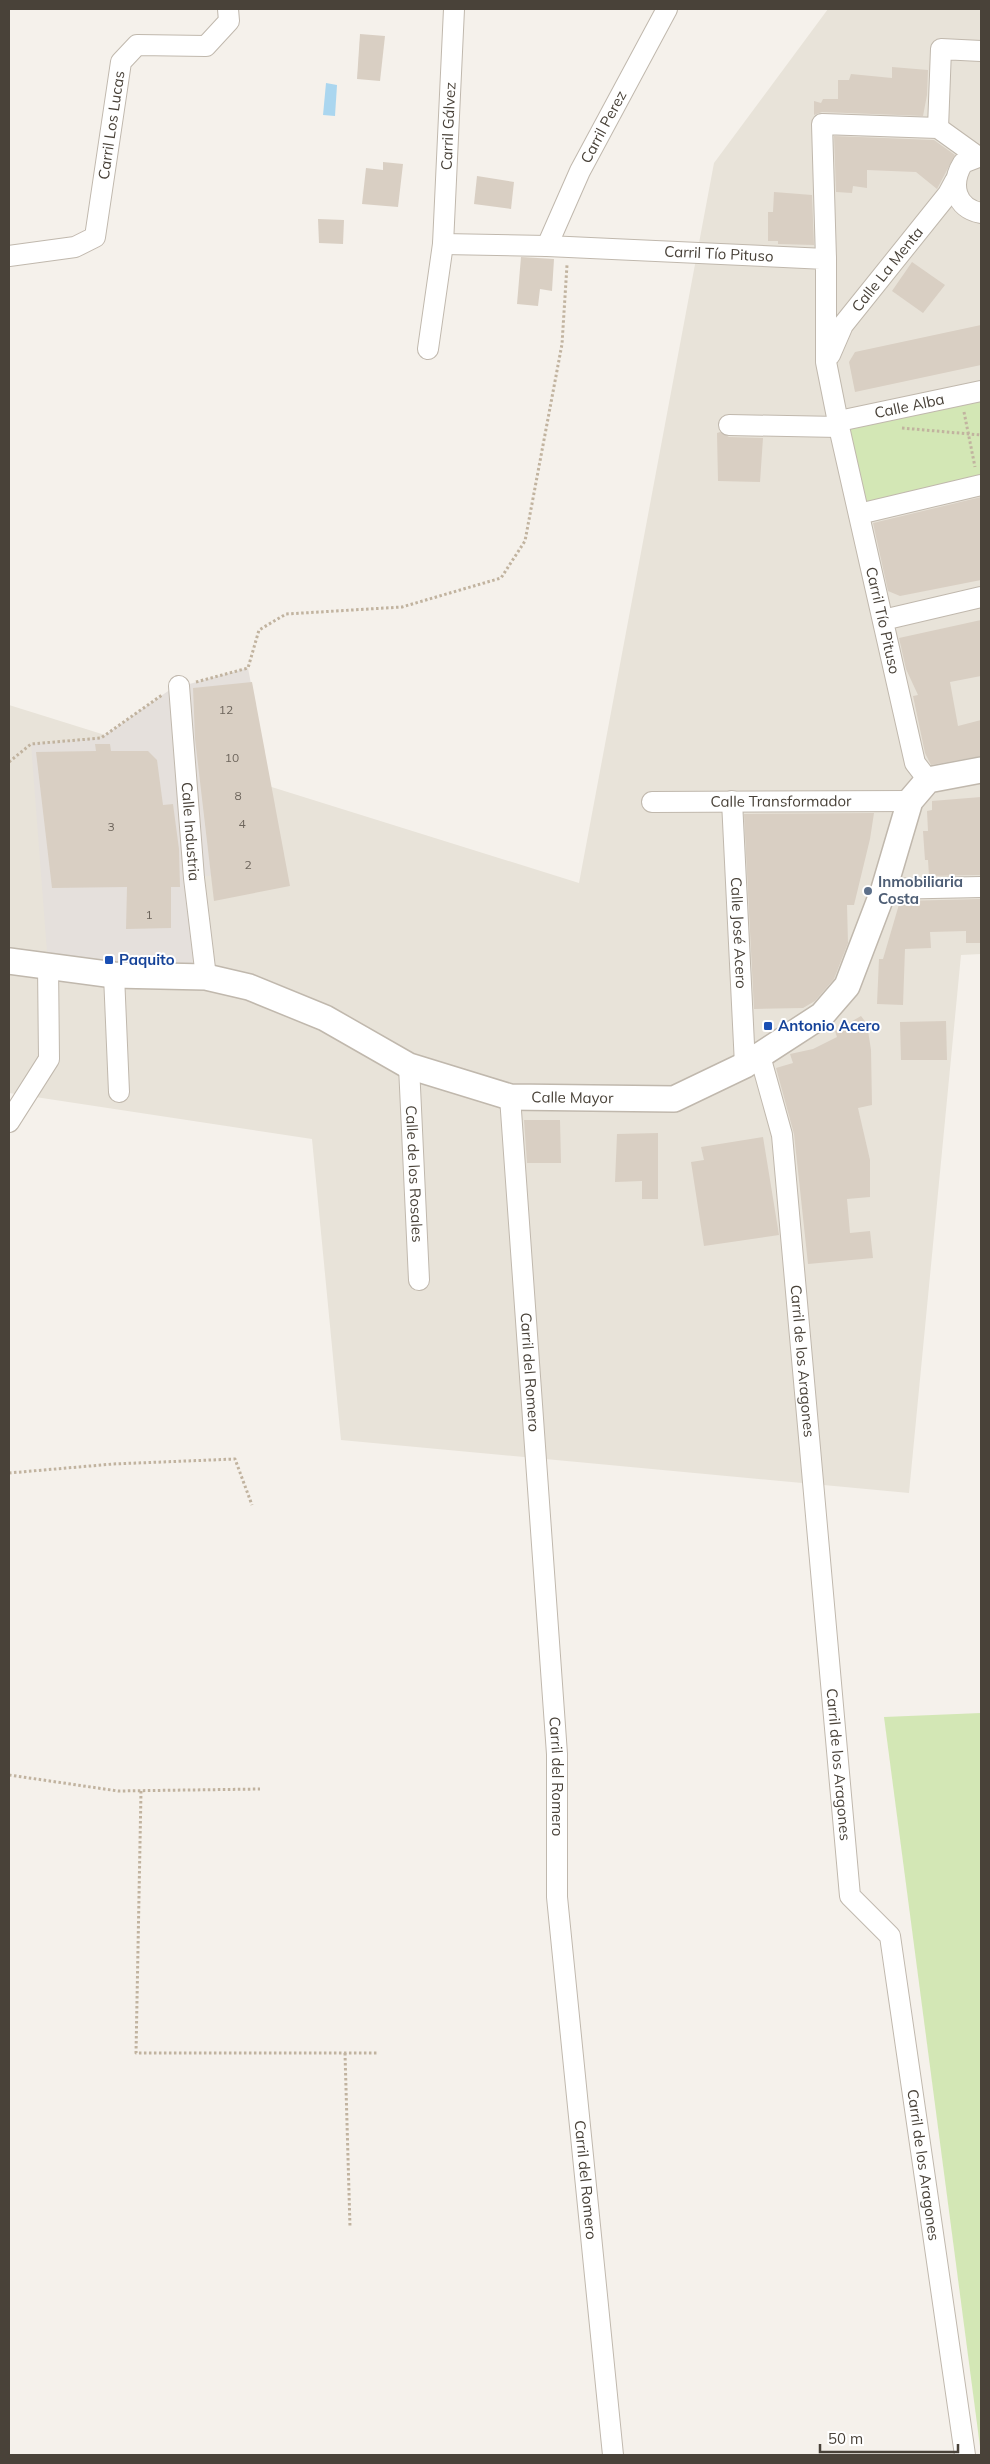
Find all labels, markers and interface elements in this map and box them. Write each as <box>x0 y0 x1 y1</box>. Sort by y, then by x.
street label: Carril Los Lucas <box>94 70 129 181</box>
street label: Carril Gálvez <box>436 81 460 171</box>
street label: Carril Perez <box>576 87 631 166</box>
street label: Calle La Menta <box>847 223 927 315</box>
street label: Carril Tío Pituso <box>664 241 774 266</box>
street label: Calle Alba <box>873 389 946 422</box>
street label: Carril Tío Pituso <box>862 565 905 676</box>
house number: 12 <box>219 702 233 717</box>
house number: 10 <box>225 750 239 765</box>
street label: Calle Industria <box>178 781 204 882</box>
house number: 8 <box>234 788 242 803</box>
street label: Calle Transformador <box>710 791 852 811</box>
house number: 4 <box>238 816 246 831</box>
house number: 3 <box>107 819 115 834</box>
house number: 2 <box>244 857 252 872</box>
place label: Inmobiliaria Costa <box>878 872 963 908</box>
street label: Calle José Acero <box>727 877 751 989</box>
marker: Inmobiliaria Costa <box>862 885 874 897</box>
house number: 1 <box>145 907 153 922</box>
place label: Paquito <box>119 950 175 969</box>
marker: Paquito <box>103 954 115 966</box>
place label: Antonio Acero <box>778 1016 880 1035</box>
marker: Antonio Acero <box>762 1020 774 1032</box>
street label: Calle Mayor <box>531 1087 614 1107</box>
street label: Calle de los Rosales <box>402 1105 427 1243</box>
street label: Carril de los Aragones <box>786 1284 819 1438</box>
street label: Carril del Romero <box>516 1312 544 1433</box>
street label: Carril de los Aragones <box>822 1687 855 1842</box>
street label: Carril del Romero <box>545 1716 567 1836</box>
street label: Carril de los Aragones <box>903 2088 944 2242</box>
street label: Carril del Romero <box>570 2119 601 2240</box>
scale bar <box>820 2422 958 2454</box>
text: 50 m <box>828 2429 863 2448</box>

